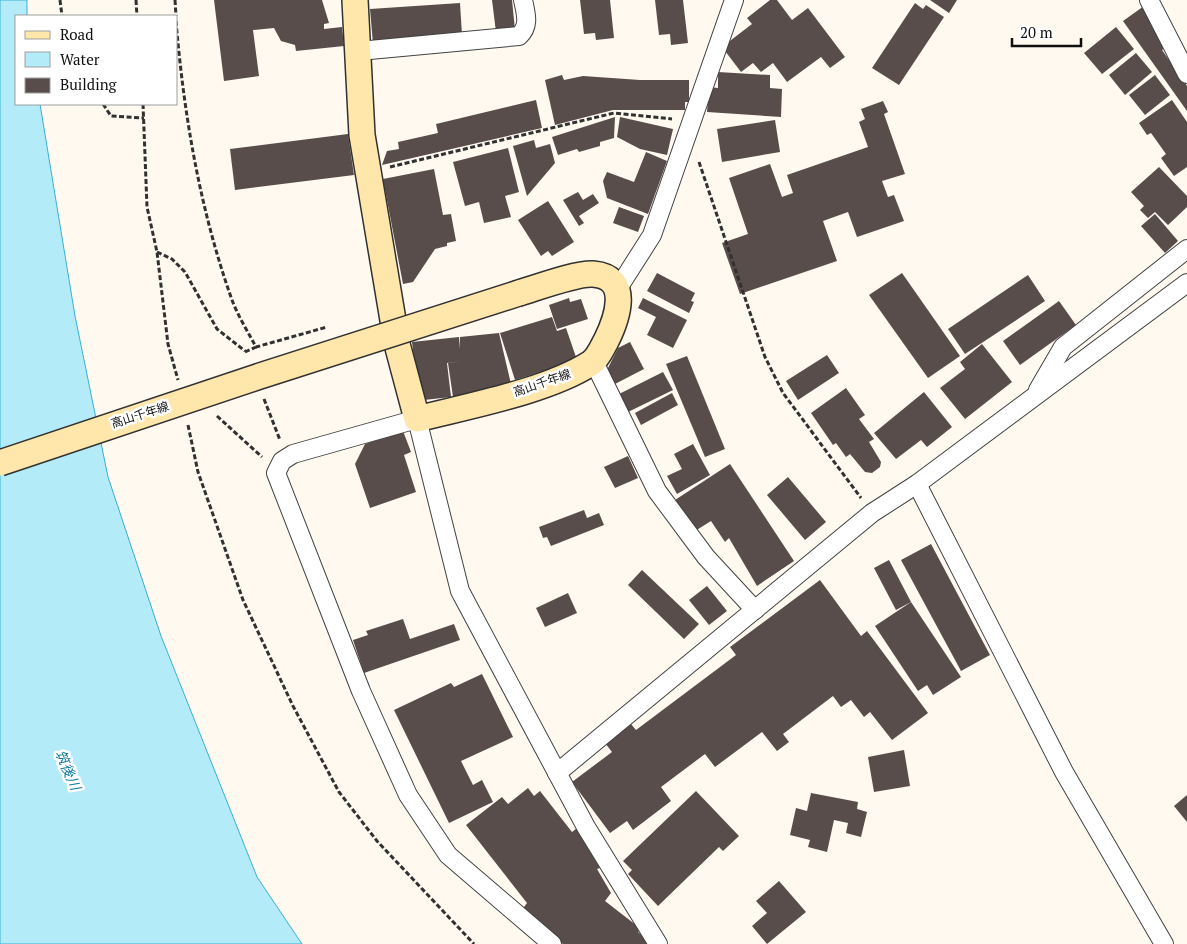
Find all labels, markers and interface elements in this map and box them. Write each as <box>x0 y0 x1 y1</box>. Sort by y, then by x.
legend <box>15 15 178 105</box>
scale bar <box>1012 15 1081 47</box>
text: 20 m <box>1020 22 1053 42</box>
text: Road <box>60 24 93 44</box>
text: Water <box>60 49 100 69</box>
text: Building <box>60 74 118 94</box>
street label: 高山千年線 <box>511 366 573 399</box>
street label: 高山千年線 <box>109 398 171 431</box>
water label: 筑後川 <box>51 747 86 795</box>

